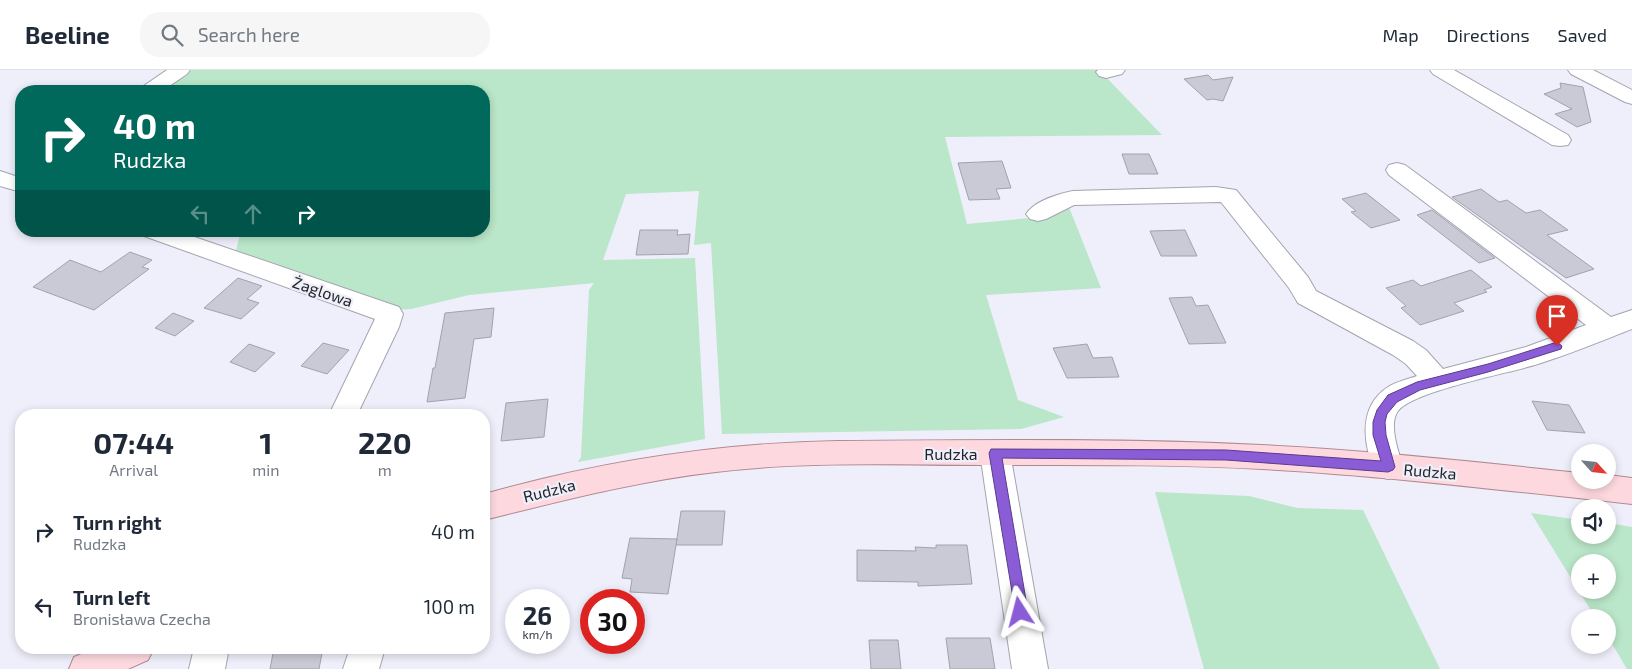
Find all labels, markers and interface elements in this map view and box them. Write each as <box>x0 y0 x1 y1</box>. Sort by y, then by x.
search box <box>140 12 490 57</box>
text: Beeline <box>25 20 110 49</box>
icon: search <box>158 21 186 49</box>
text: Search here <box>198 23 300 46</box>
text: Map <box>1382 24 1419 46</box>
text: Directions <box>1447 24 1530 46</box>
text: Saved <box>1558 24 1607 46</box>
text: 40 m <box>113 104 196 146</box>
icon: right <box>30 105 95 170</box>
text: Rudzka <box>113 146 186 172</box>
icon: left <box>186 200 214 228</box>
icon: ahead <box>239 200 267 228</box>
icon: right <box>292 200 320 228</box>
street label: Żaglowa <box>290 272 356 310</box>
pin <box>1536 295 1578 346</box>
icon: arrive <box>1543 302 1571 330</box>
text: 07:44 <box>93 424 174 460</box>
text: 1 <box>259 424 272 460</box>
text: 220 <box>358 424 412 460</box>
street label: Rudzka <box>924 444 978 463</box>
north arrow <box>1571 444 1616 489</box>
map controls <box>1571 444 1616 654</box>
street label: Rudzka <box>1403 459 1457 483</box>
text: Arrival <box>109 460 158 479</box>
text: min <box>252 460 280 479</box>
text: m <box>378 460 392 479</box>
street label: Rudzka <box>521 474 577 506</box>
button: sound <box>1571 499 1616 544</box>
text: Turn right <box>73 511 161 534</box>
icon: right <box>30 518 58 546</box>
text: 40 m <box>431 520 475 543</box>
text: Rudzka <box>73 534 126 553</box>
button: + <box>1571 554 1616 599</box>
position arrow <box>993 585 1045 637</box>
text: Turn left <box>73 586 150 609</box>
speed limit sign: 30 <box>580 589 645 654</box>
icon: left <box>30 593 58 621</box>
text: 100 m <box>424 595 475 618</box>
text: 26 <box>523 600 552 630</box>
text: Bronisława Czecha <box>73 609 211 628</box>
button: − <box>1571 609 1616 654</box>
text: km/h <box>523 627 552 641</box>

